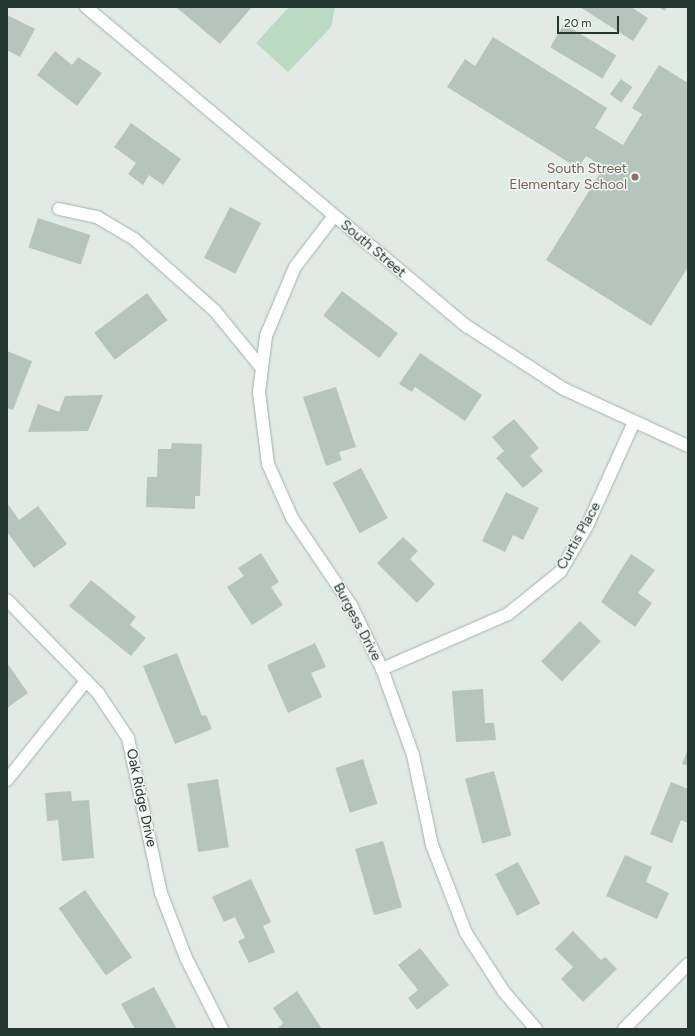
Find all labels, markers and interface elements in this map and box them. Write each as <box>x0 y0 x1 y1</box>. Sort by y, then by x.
scale bar <box>559 8 621 34</box>
text: 20 m <box>564 16 592 30</box>
place label: South Street Elementary School <box>509 161 627 194</box>
marker: South Street Elementary School <box>630 172 640 182</box>
street label: South Street <box>337 217 409 281</box>
street label: Curtis Place <box>554 499 604 573</box>
street label: Burgess Drive <box>329 580 385 664</box>
street label: Oak Ridge Drive <box>122 747 160 849</box>

